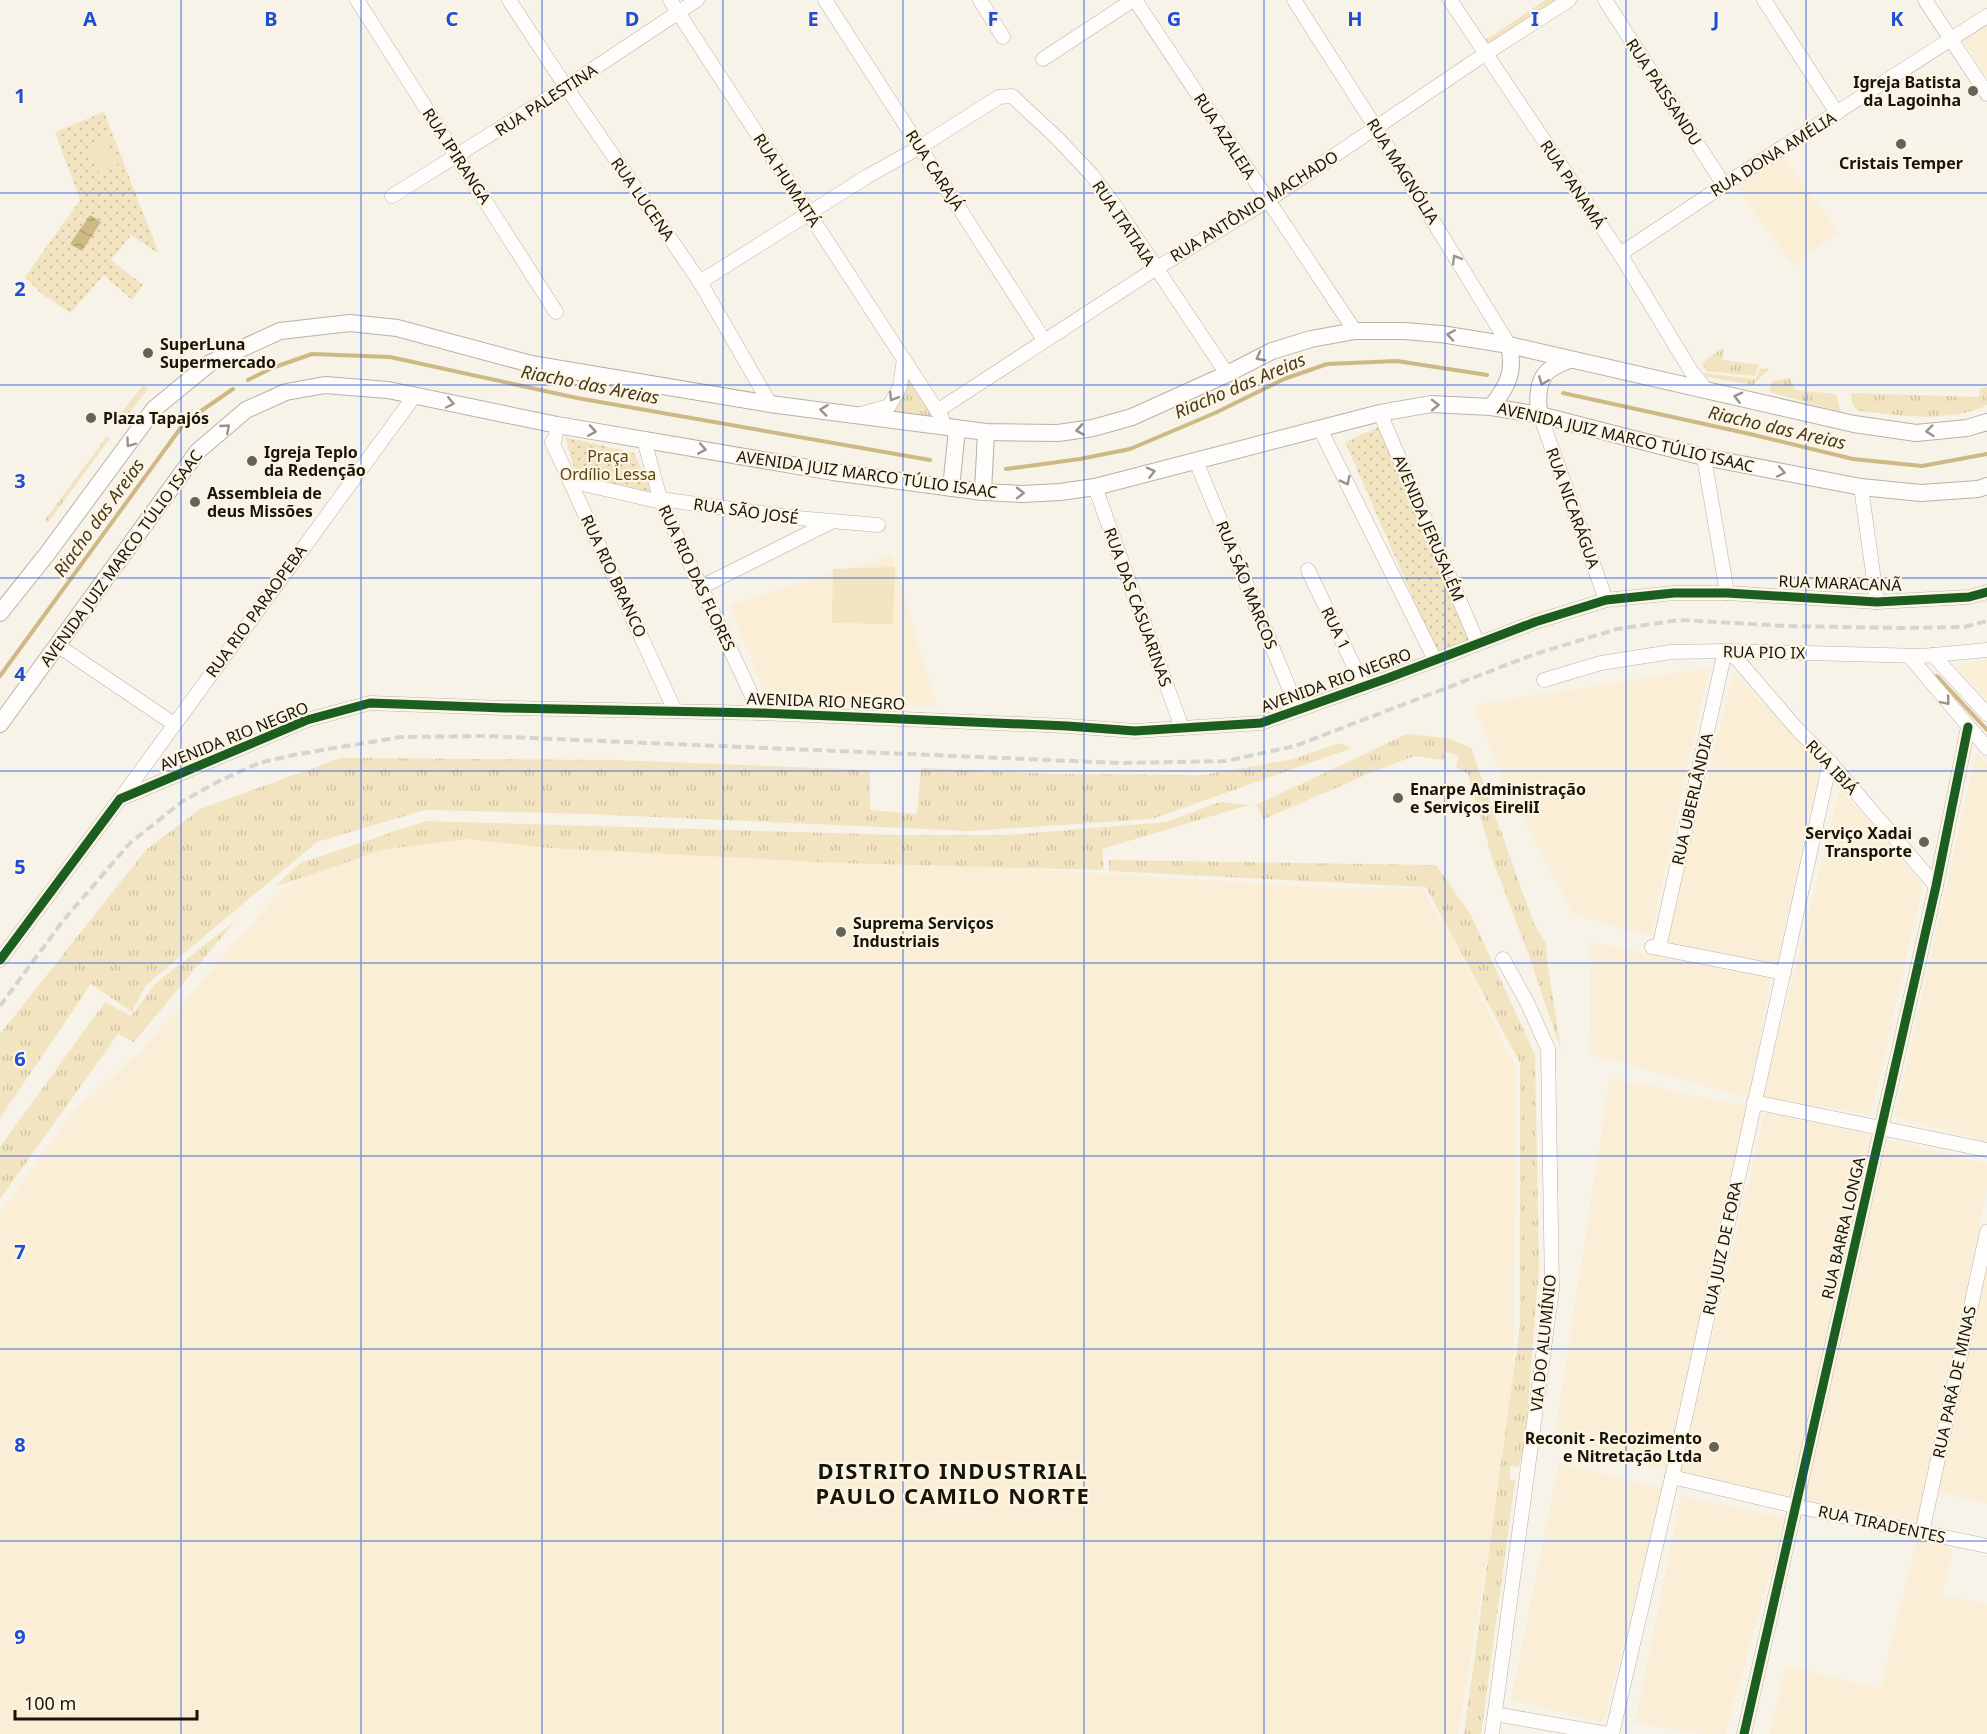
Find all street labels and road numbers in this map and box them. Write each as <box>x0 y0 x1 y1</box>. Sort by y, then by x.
street label: RUA PAISSANDU <box>1621 34 1707 150</box>
street label: RUA PALESTINA <box>491 58 602 141</box>
street label: RUA AZALEIA <box>1189 89 1261 184</box>
street label: RUA IPIRANGA <box>418 104 497 209</box>
street label: RUA DONA AMÉLIA <box>1706 106 1841 202</box>
street label: RUA MAGNÓLIA <box>1362 114 1445 229</box>
street label: RUA CARAJÁ <box>901 126 970 215</box>
street label: RUA HUMAITÁ <box>748 129 826 232</box>
street label: RUA PANAMÁ <box>1535 136 1611 233</box>
street label: RUA ANTÔNIO MACHADO <box>1166 145 1342 267</box>
street label: RUA LUCENA <box>606 153 680 246</box>
street label: RUA ITATIAIA <box>1087 176 1161 271</box>
street label: AVENIDA JUIZ MARCO TÚLIO ISAAC <box>1495 397 1757 477</box>
street label: AVENIDA JUIZ MARCO TÚLIO ISAAC <box>35 445 207 671</box>
street label: AVENIDA JUIZ MARCO TÚLIO ISAAC <box>735 445 999 503</box>
street label: RUA NICARÁGUA <box>1541 445 1605 572</box>
street label: AVENIDA JERUSALÉM <box>1388 451 1470 605</box>
street label: RUA SÃO JOSÉ <box>692 493 800 529</box>
street label: RUA RIO DAS FLORES <box>653 501 741 655</box>
street label: RUA RIO BRANCO <box>576 511 652 641</box>
street label: RUA SÃO MARCOS <box>1211 517 1283 653</box>
street label: RUA DAS CASUARINAS <box>1099 524 1177 690</box>
street label: RUA RIO PARAOPEBA <box>201 540 312 682</box>
street label: RUA MARACANÃ <box>1778 570 1903 596</box>
street label: RUA 1 <box>1316 603 1356 653</box>
street label: RUA PIO IX <box>1723 640 1806 664</box>
street label: AVENIDA RIO NEGRO <box>1258 643 1414 717</box>
street label: AVENIDA RIO NEGRO <box>746 687 906 715</box>
street label: AVENIDA RIO NEGRO <box>156 696 312 776</box>
street label: RUA UBERLÂNDIA <box>1666 730 1718 867</box>
street label: RUA IBIÁ <box>1801 735 1864 800</box>
street label: RUA BARRA LONGA <box>1816 1154 1870 1301</box>
street label: RUA JUIZ DE FORA <box>1697 1178 1747 1317</box>
street label: VIA DO ALUMÍNIO <box>1525 1273 1561 1413</box>
street label: RUA PARÁ DE MINAS <box>1927 1304 1981 1460</box>
street label: RUA TIRADENTES <box>1816 1500 1948 1548</box>

